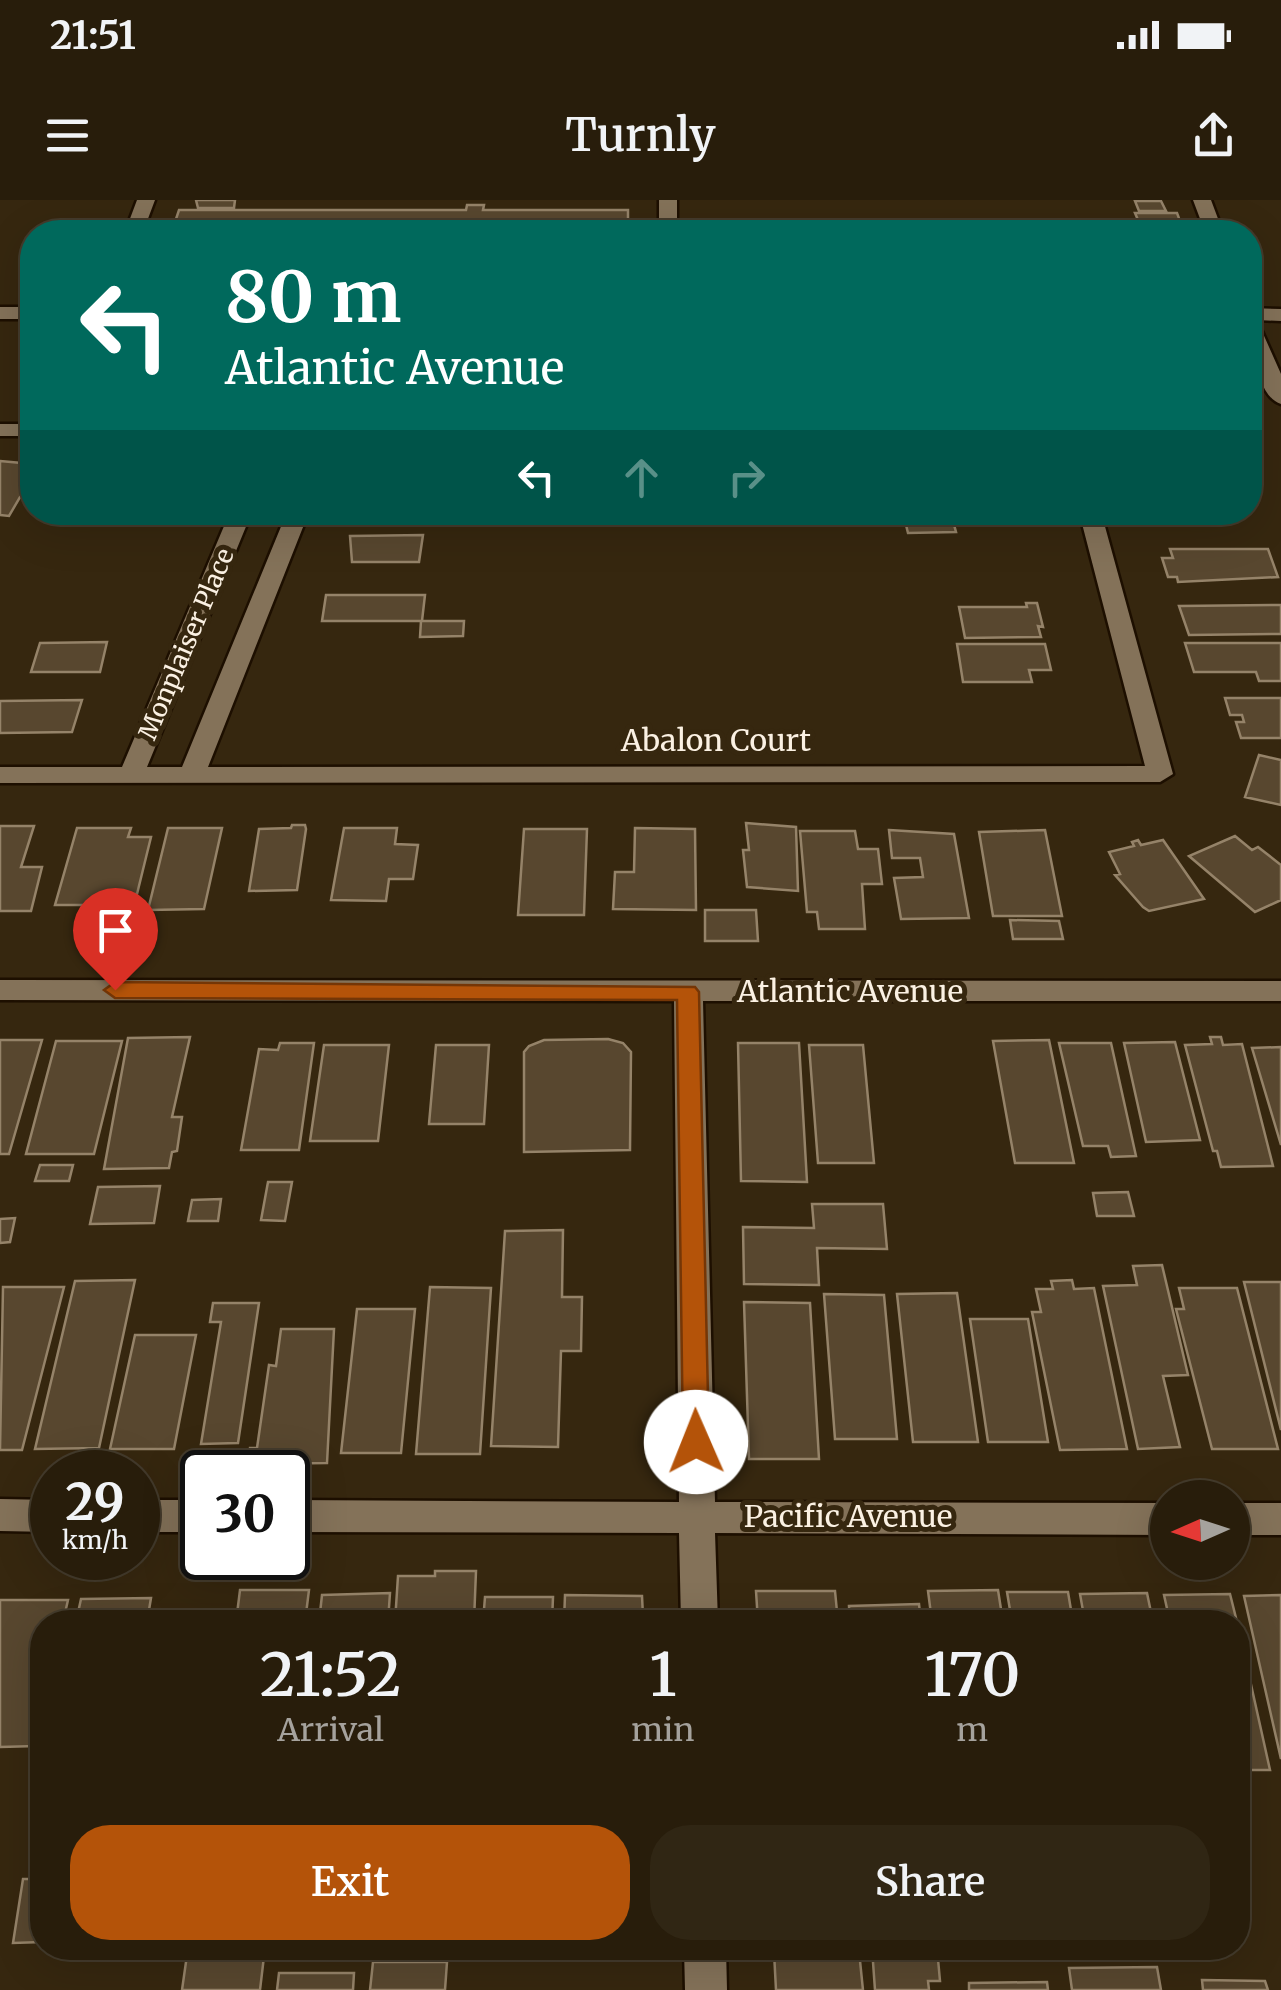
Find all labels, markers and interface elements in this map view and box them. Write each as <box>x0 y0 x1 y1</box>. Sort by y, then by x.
text: 21:51 <box>50 12 136 59</box>
text: Turnly <box>565 107 716 163</box>
icon: menu <box>40 108 95 163</box>
icon: share <box>1186 108 1241 163</box>
text: 80 m <box>225 253 401 341</box>
icon: left <box>60 260 190 390</box>
text: Atlantic Avenue <box>225 340 564 396</box>
icon: left <box>509 450 564 505</box>
icon: ahead <box>614 450 669 505</box>
icon: right <box>719 450 774 505</box>
street label: Monplaiser Place <box>131 544 241 744</box>
street label: Abalon Court <box>620 721 811 759</box>
pin <box>73 888 158 991</box>
icon: arrive <box>88 903 143 958</box>
street label: Atlantic Avenue <box>736 972 963 1010</box>
position arrow <box>644 1390 748 1494</box>
speed limit sign: 30 <box>180 1450 310 1580</box>
text: 29 <box>65 1471 125 1534</box>
north arrow <box>1150 1480 1250 1580</box>
map controls <box>1150 1480 1250 1580</box>
street label: Pacific Avenue <box>744 1497 952 1535</box>
text: km/h <box>62 1524 128 1556</box>
text: 21:52 <box>260 1637 402 1712</box>
text: 1 <box>649 1637 677 1712</box>
text: 170 <box>924 1637 1020 1712</box>
text: Arrival <box>277 1710 384 1750</box>
text: min <box>631 1710 695 1750</box>
text: m <box>956 1710 988 1750</box>
button: Exit <box>70 1825 630 1940</box>
button: Share <box>650 1825 1210 1940</box>

